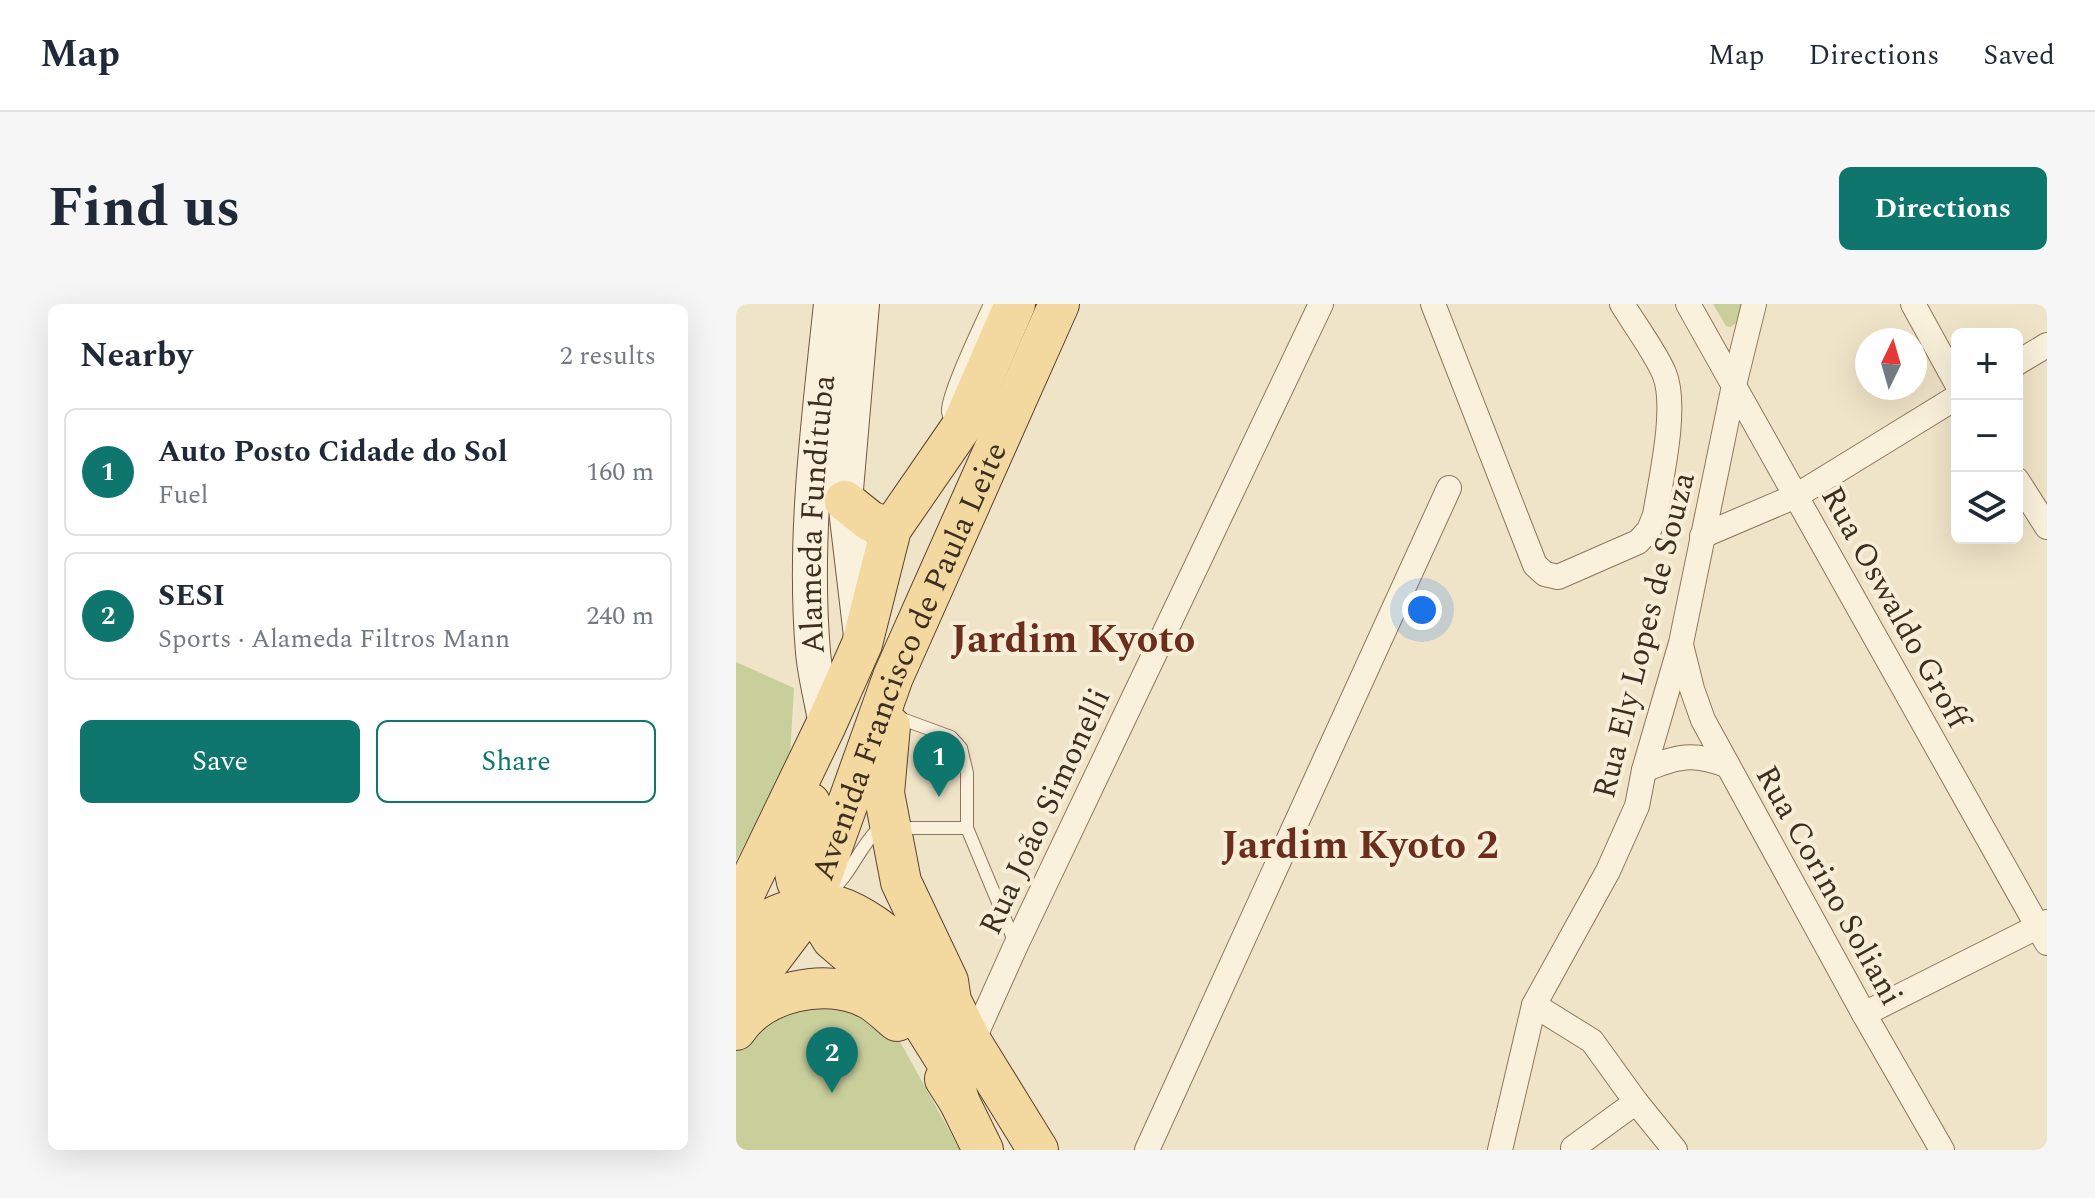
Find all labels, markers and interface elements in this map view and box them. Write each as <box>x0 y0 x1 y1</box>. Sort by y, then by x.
text: Map <box>40 26 120 84</box>
text: Map <box>1708 34 1765 77</box>
text: Directions <box>1809 34 1939 77</box>
text: Saved <box>1983 34 2055 77</box>
text: Find us <box>48 166 241 251</box>
button: Directions <box>1839 167 2047 250</box>
north arrow <box>1855 328 1927 400</box>
map controls <box>1951 328 2023 544</box>
button: + <box>1951 328 2023 400</box>
text: Nearby <box>80 330 193 382</box>
text: 2 results <box>560 336 656 376</box>
street label: Alameda Fundituba <box>787 372 849 656</box>
button: − <box>1951 400 2023 472</box>
text: Auto Posto Cidade do Sol <box>158 429 508 475</box>
street label: Avenida Francisco de Paula Leite <box>799 434 1021 888</box>
text: 1 <box>101 452 115 492</box>
text: 160 m <box>586 452 654 492</box>
street label: Rua Ely Lopes de Souza <box>1580 467 1709 804</box>
button: layers <box>1951 472 2023 544</box>
text: Fuel <box>158 475 209 515</box>
street label: Rua Oswaldo Groff <box>1808 477 1983 740</box>
text: SESI <box>158 573 225 619</box>
your location <box>1402 590 1442 630</box>
text: 2 <box>101 596 115 636</box>
text: 240 m <box>586 596 654 636</box>
district label: Jardim Kyoto <box>951 610 1195 671</box>
text: Sports · Alameda Filtros Mann <box>158 619 510 659</box>
street label: Rua João Simonelli <box>967 680 1124 943</box>
button: Save <box>80 720 360 803</box>
button: Share <box>376 720 656 803</box>
pin: 1 <box>913 731 965 797</box>
street label: Rua Corino Soliani <box>1742 756 1915 1015</box>
district label: Jardim Kyoto 2 <box>1221 816 1499 877</box>
pin: 2 <box>806 1027 858 1093</box>

